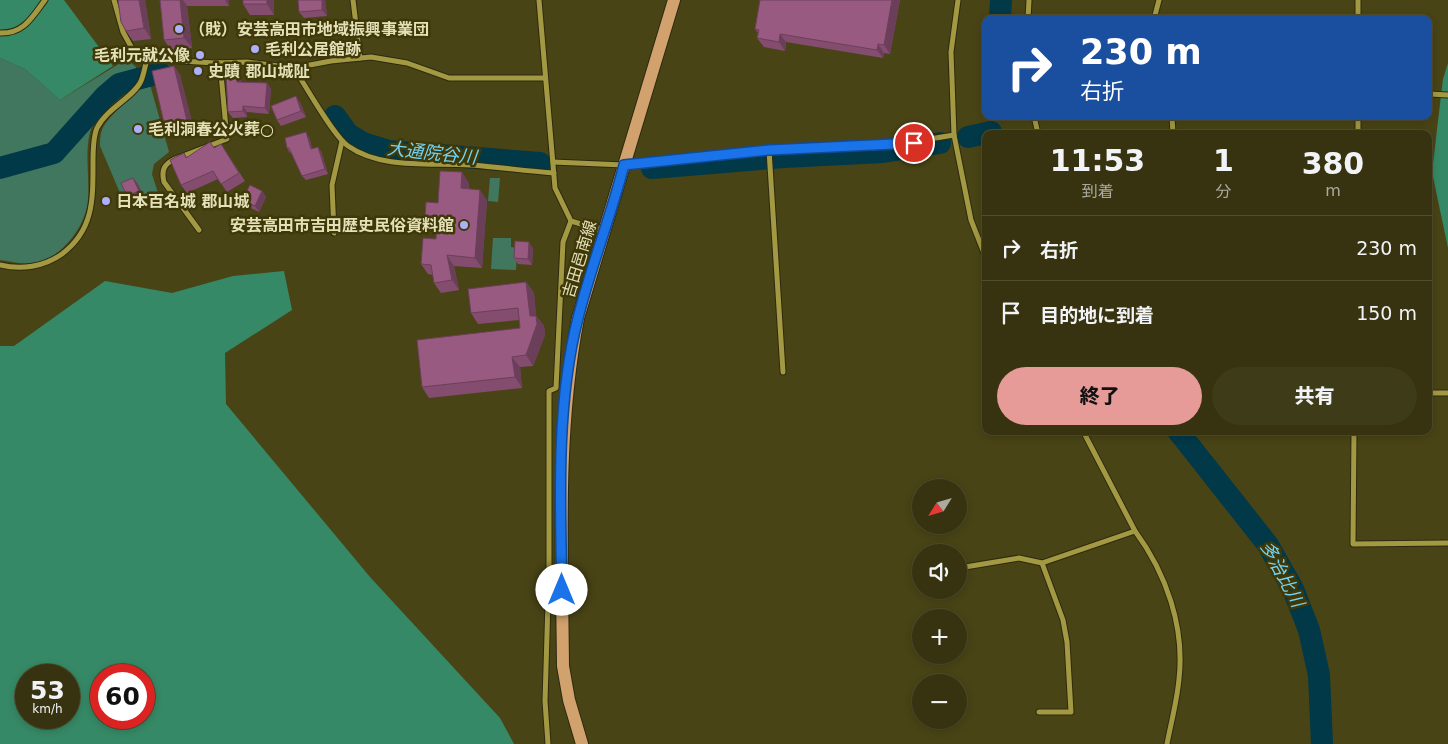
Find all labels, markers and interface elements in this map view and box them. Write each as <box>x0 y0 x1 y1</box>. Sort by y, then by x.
place label: （戝）安芸高田市地域振興事業団 <box>189 20 429 39</box>
marker: （戝）安芸高田市地域振興事業団 <box>173 23 185 35</box>
text: 230 m <box>1080 32 1202 72</box>
icon: right <box>997 35 1062 100</box>
place label: 毛利公居館跡 <box>265 40 361 59</box>
marker: 毛利公居館跡 <box>249 43 261 55</box>
place label: 毛利元就公像 <box>94 46 190 65</box>
marker: 毛利元就公像 <box>194 49 206 61</box>
place label: 史蹟 郡山城阯 <box>208 62 310 81</box>
marker: 史蹟 郡山城阯 <box>192 65 204 77</box>
text: 右折 <box>1080 79 1124 104</box>
place label: 毛利洞春公火葬○ <box>148 120 274 139</box>
pin <box>893 122 935 164</box>
marker: 毛利洞春公火葬○ <box>132 123 144 135</box>
icon: arrive <box>900 129 928 157</box>
water label: 大通院谷川 <box>386 137 480 168</box>
text: 11:53 <box>1050 143 1145 178</box>
text: 1 <box>1213 143 1234 178</box>
text: 380 <box>1302 146 1364 181</box>
text: m <box>1325 181 1341 200</box>
text: 到着 <box>1081 182 1114 201</box>
text: 分 <box>1215 182 1231 201</box>
place label: 日本百名城 郡山城 <box>116 192 250 211</box>
marker: 日本百名城 郡山城 <box>100 195 112 207</box>
place label: 安芸高田市吉田歴史民俗資料館 <box>230 216 454 235</box>
street label: 吉田邑南線 <box>559 218 600 300</box>
marker: 安芸高田市吉田歴史民俗資料館 <box>458 219 470 231</box>
icon: right <box>997 234 1025 262</box>
text: 230 m <box>1356 237 1417 259</box>
text: 右折 <box>1040 239 1078 261</box>
icon: arrive <box>997 299 1025 327</box>
text: 150 m <box>1356 302 1417 324</box>
text: 目的地に到着 <box>1040 304 1154 326</box>
button: 終了 <box>997 367 1202 425</box>
button: 共有 <box>1212 367 1417 425</box>
north arrow <box>912 479 968 534</box>
map controls <box>912 479 967 729</box>
water label: 多治比川 <box>1256 537 1310 612</box>
button: sound <box>912 544 967 599</box>
position arrow <box>535 563 587 615</box>
button: + <box>912 609 967 664</box>
speed limit sign: 60 <box>90 664 155 729</box>
button: − <box>912 674 967 729</box>
text: 53 <box>30 676 65 705</box>
text: km/h <box>32 702 63 716</box>

